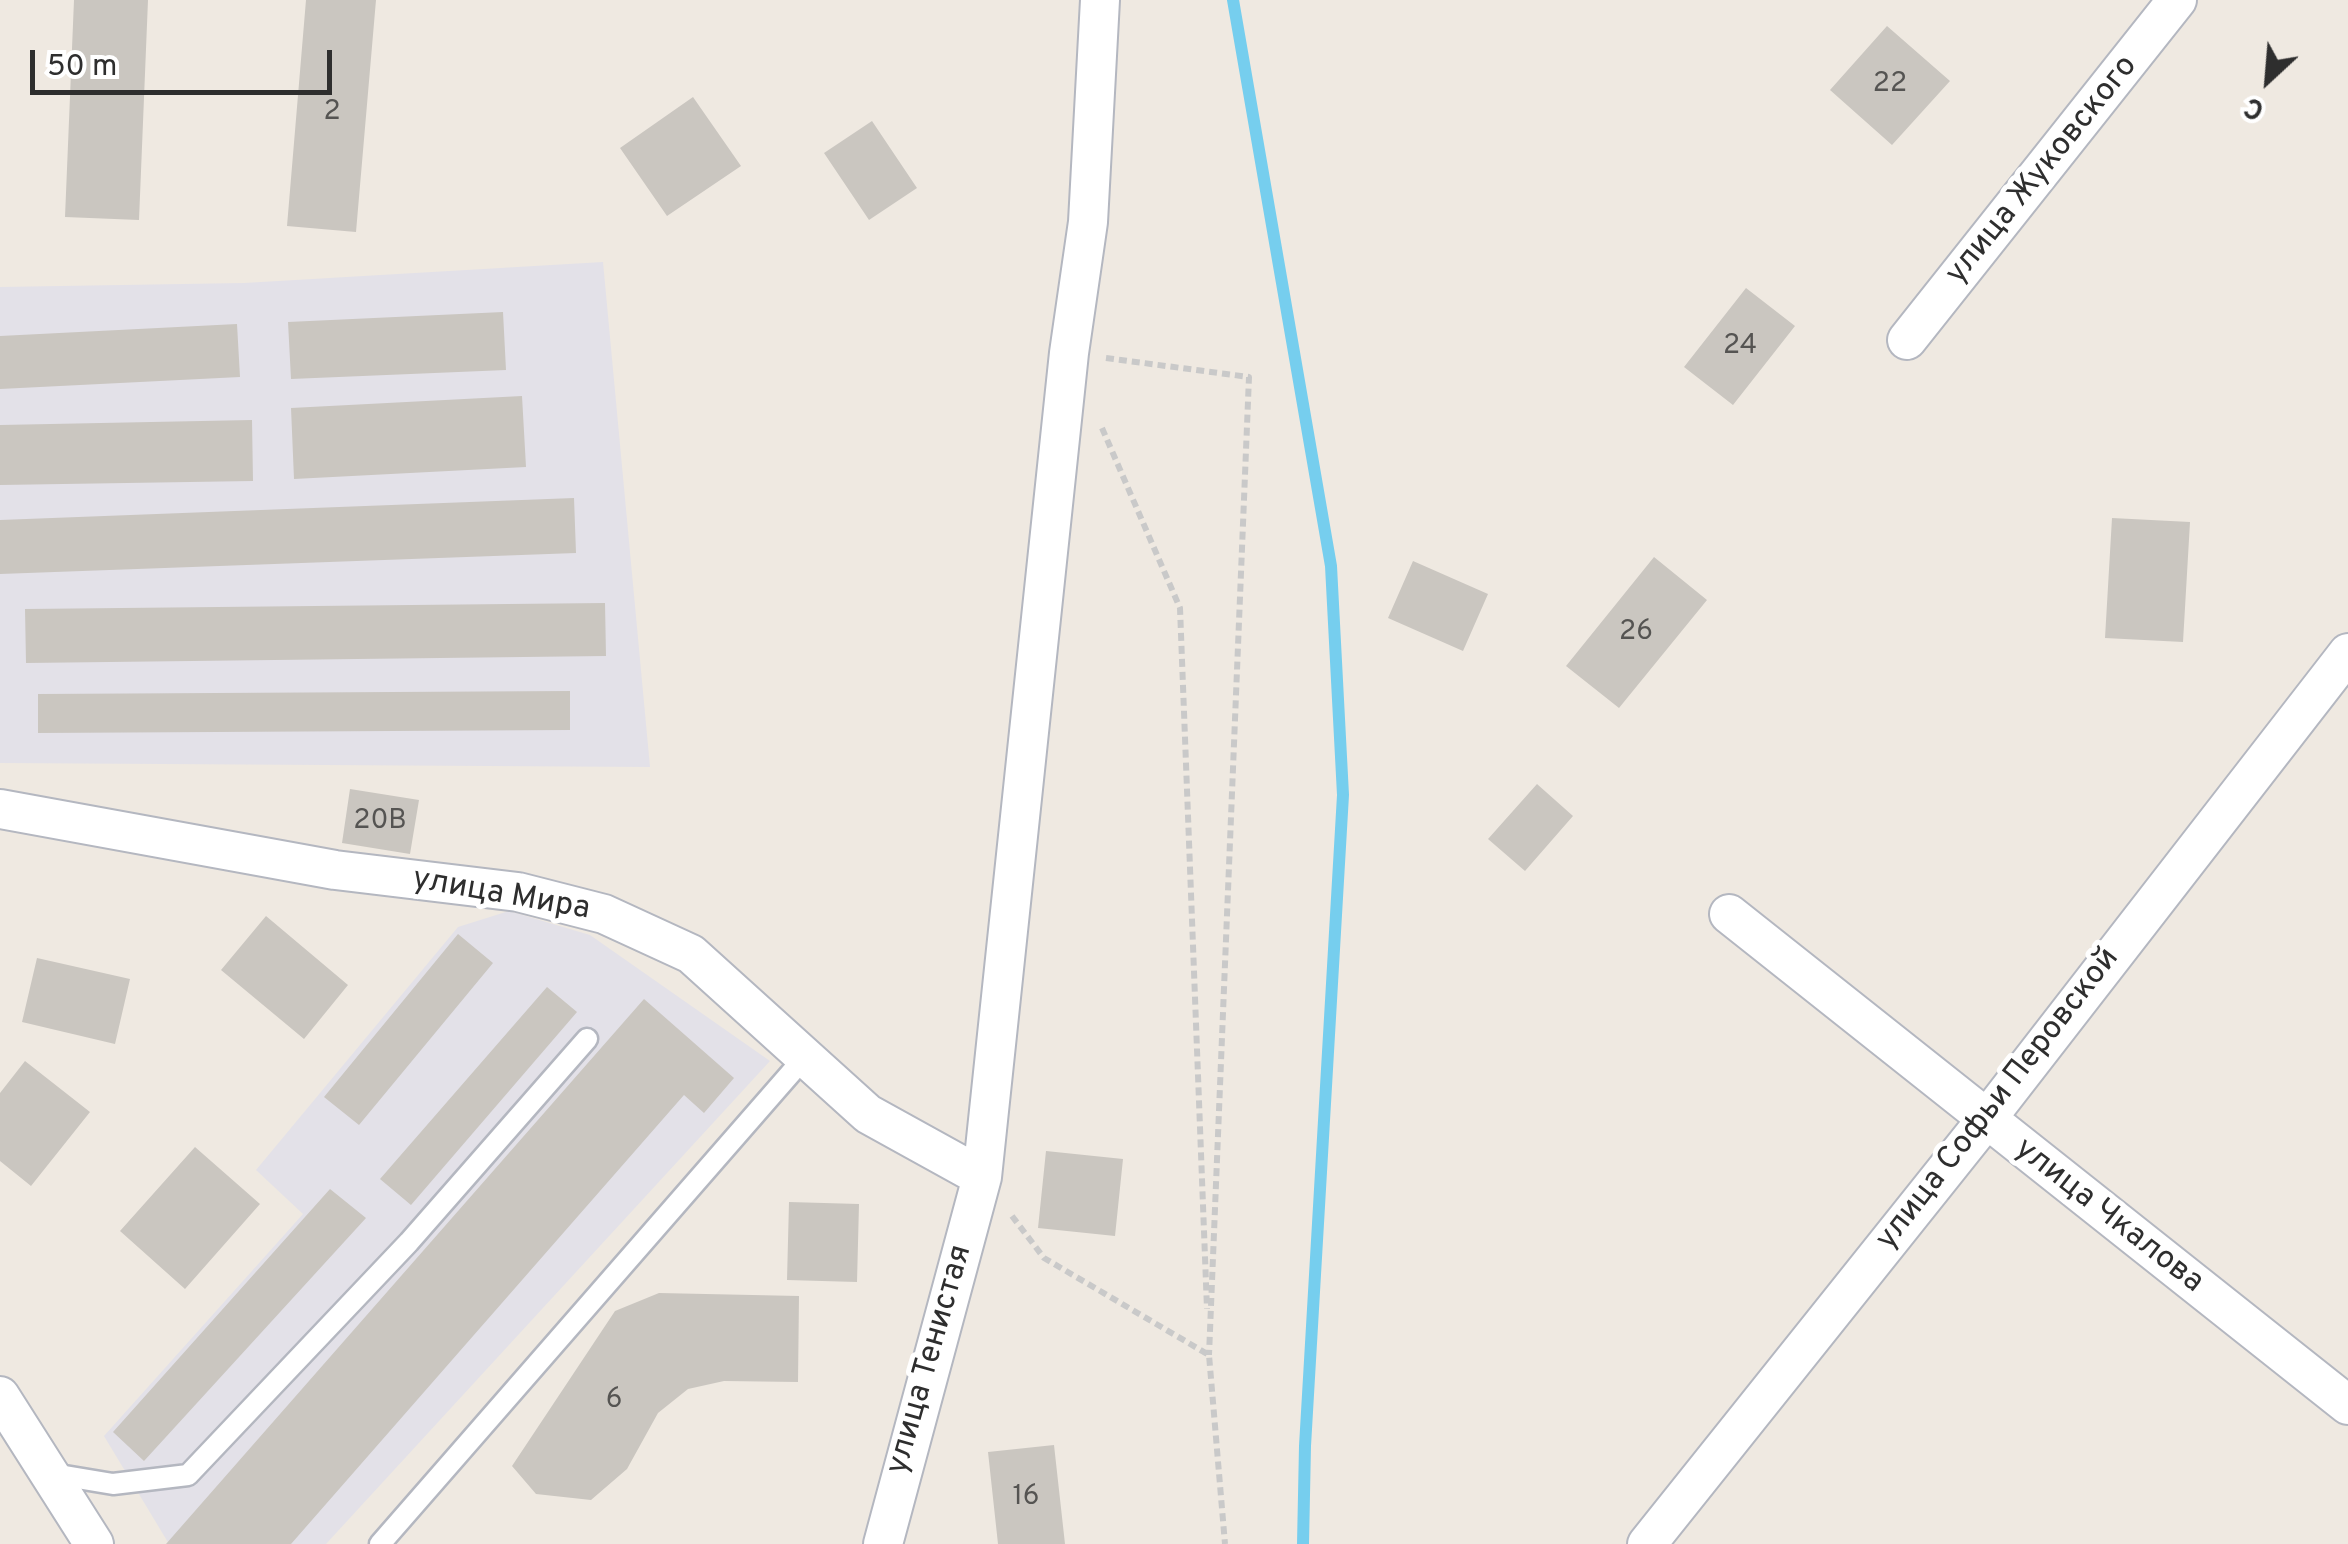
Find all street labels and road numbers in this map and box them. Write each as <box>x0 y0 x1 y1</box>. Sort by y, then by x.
street label: улица Жуковского <box>1939 49 2147 293</box>
street label: улица Мира <box>409 862 593 930</box>
street label: улица Софьи Перовской <box>1869 941 2129 1259</box>
street label: улица Чкалова <box>2006 1131 2210 1303</box>
street label: улица Тенистая <box>880 1241 982 1479</box>

